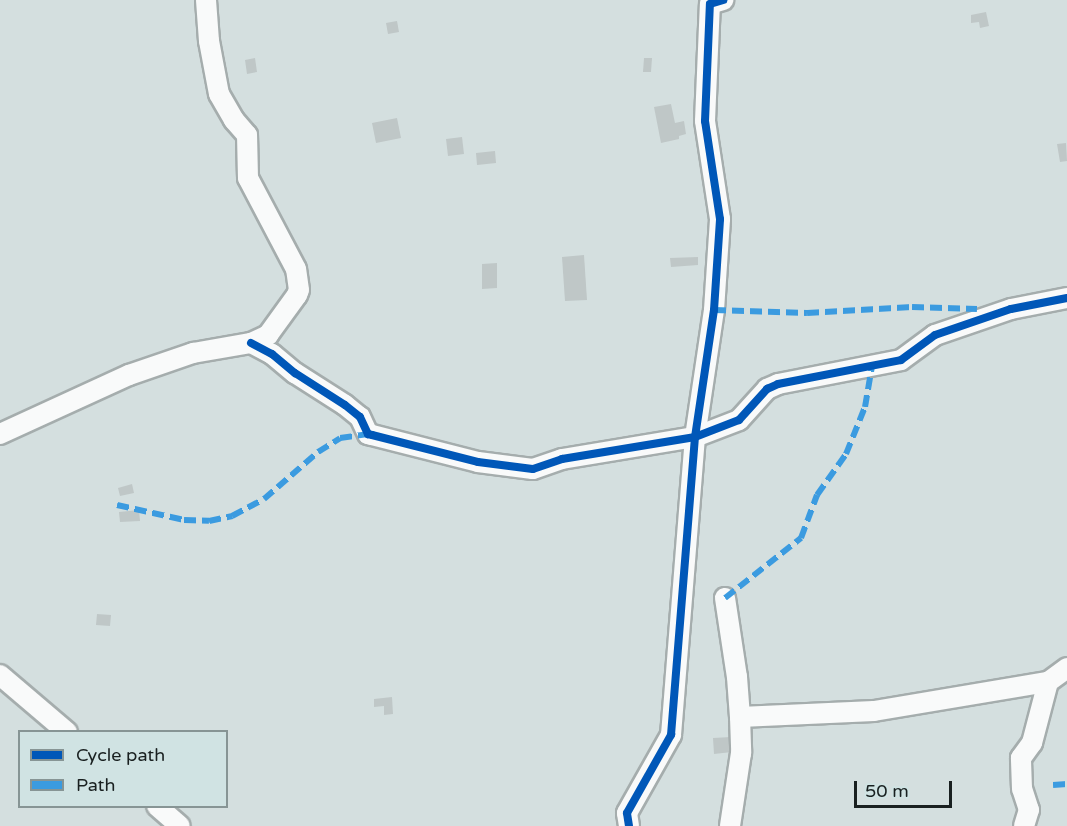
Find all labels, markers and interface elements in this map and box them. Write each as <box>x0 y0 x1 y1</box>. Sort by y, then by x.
legend <box>18 730 228 808</box>
text: Cycle path <box>76 744 165 766</box>
scale bar <box>857 769 954 807</box>
text: Path <box>76 774 115 796</box>
text: 50 m <box>865 780 909 802</box>

